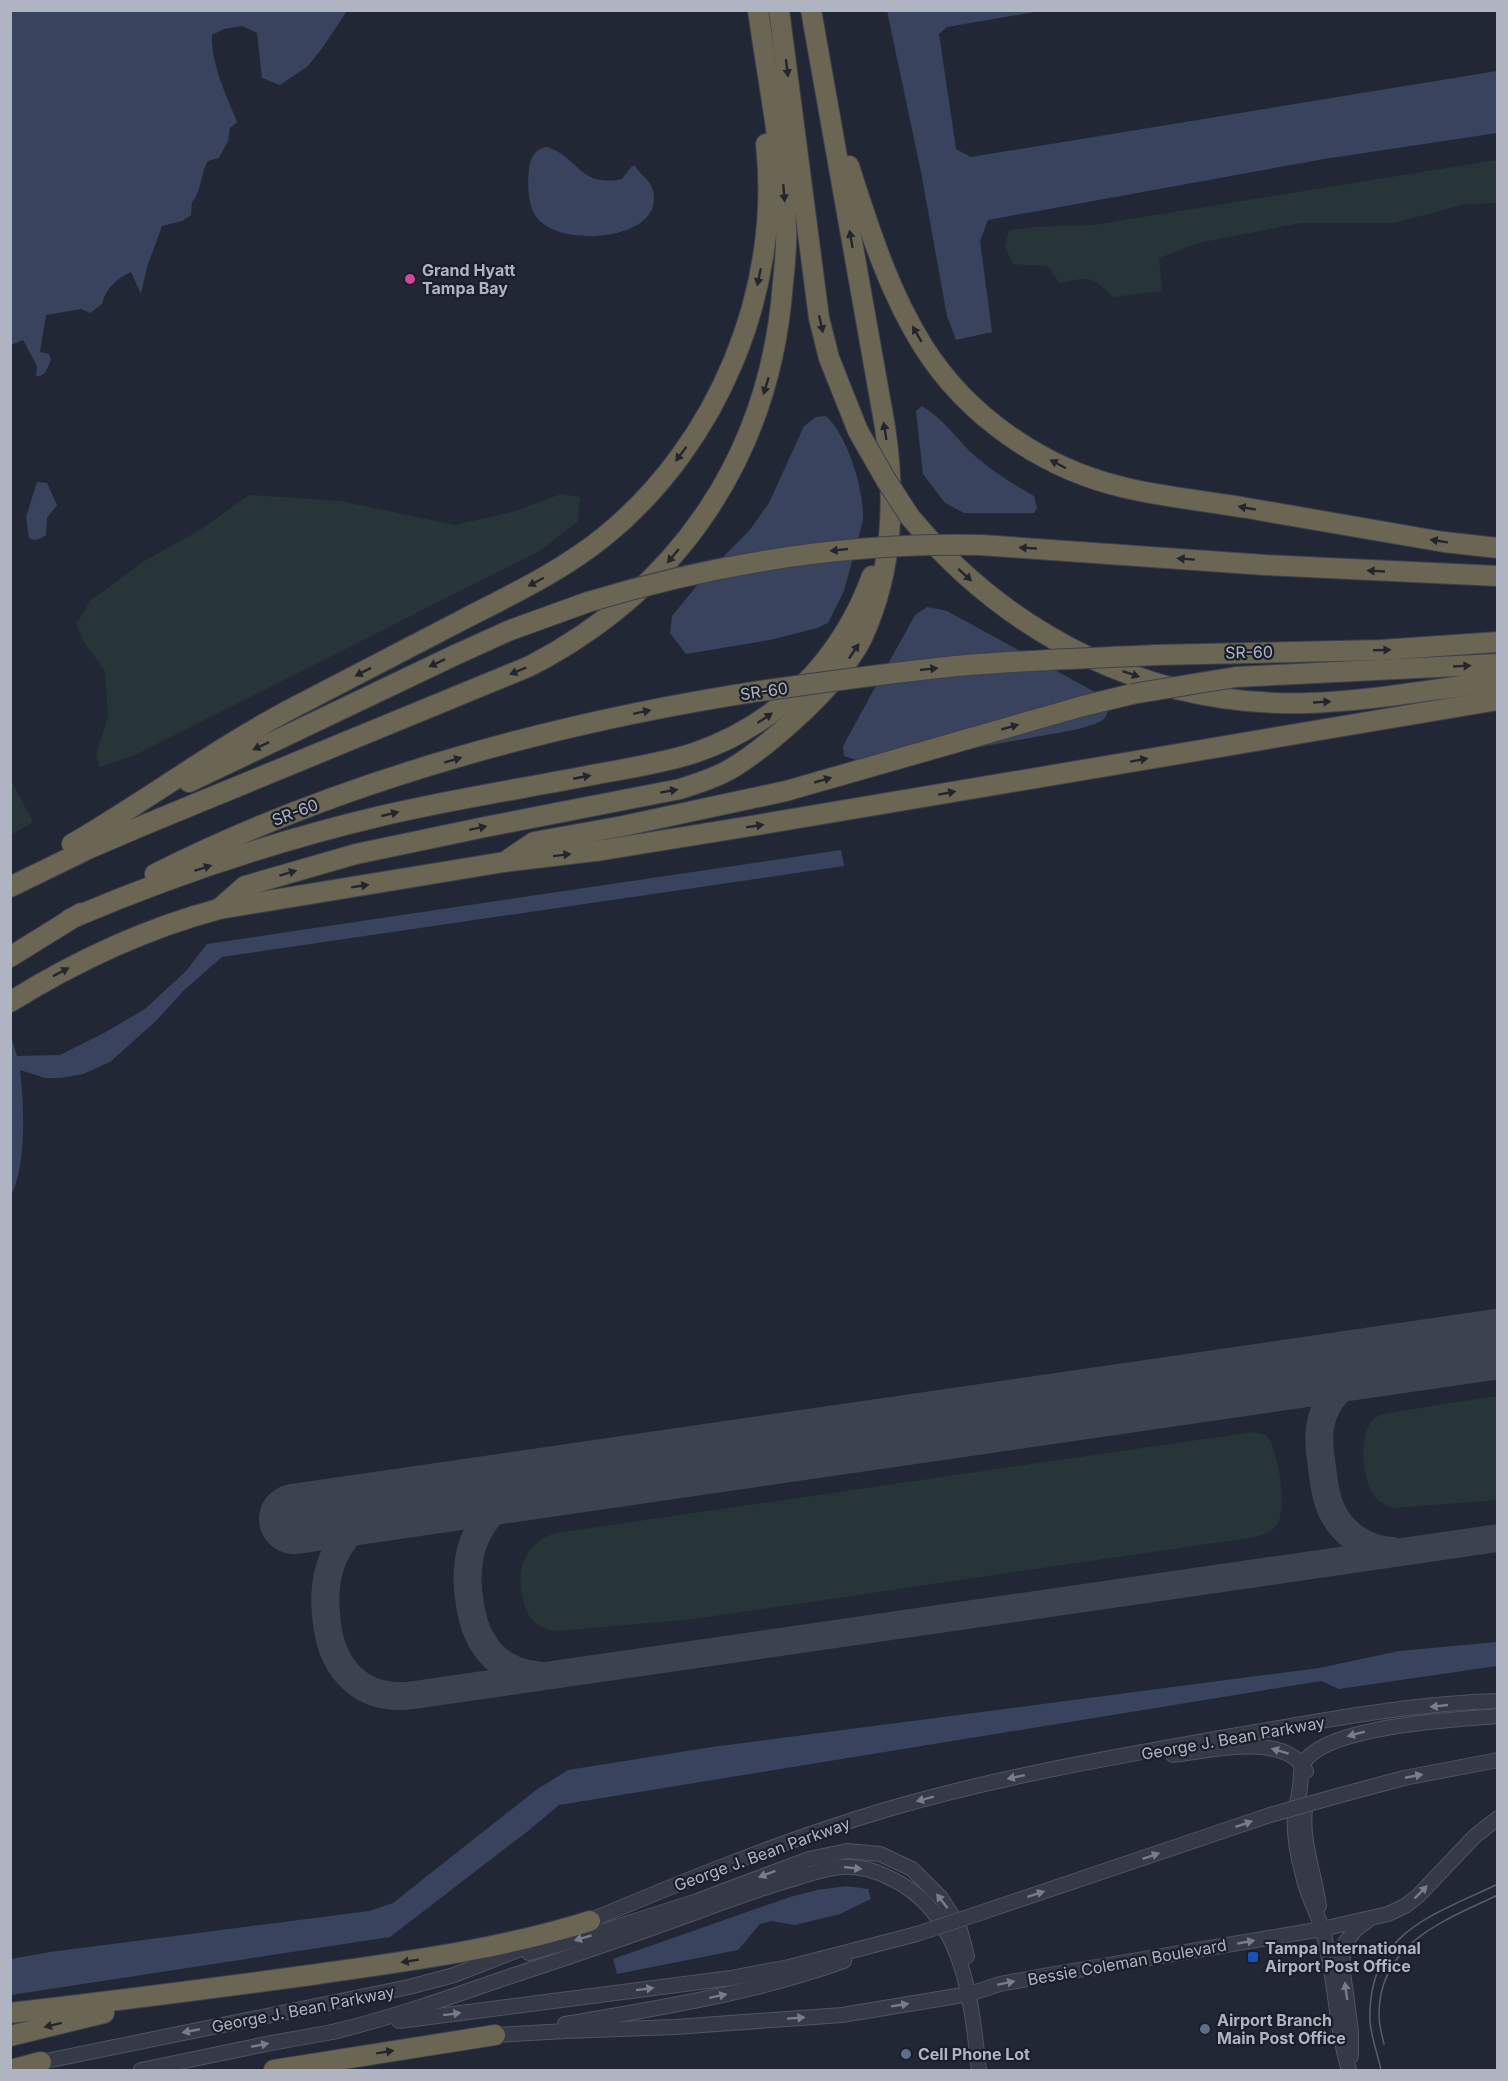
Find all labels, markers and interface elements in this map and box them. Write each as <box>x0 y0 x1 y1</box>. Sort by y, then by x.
one-way arrow <box>783 59 792 78</box>
one-way arrow <box>779 184 788 203</box>
one-way arrow <box>847 230 856 249</box>
place label: Grand Hyatt Tampa Bay <box>422 260 516 298</box>
one-way arrow <box>754 268 763 287</box>
marker: Grand Hyatt Tampa Bay <box>403 272 417 286</box>
one-way arrow <box>817 315 826 334</box>
one-way arrow <box>912 326 922 343</box>
one-way arrow <box>760 377 770 395</box>
one-way arrow <box>881 422 890 441</box>
one-way arrow <box>675 446 687 462</box>
one-way arrow <box>1049 459 1066 469</box>
one-way arrow <box>1238 504 1257 513</box>
one-way arrow <box>1430 536 1449 545</box>
one-way arrow <box>1018 543 1037 552</box>
one-way arrow <box>829 545 848 555</box>
one-way arrow <box>667 548 680 564</box>
one-way arrow <box>1176 554 1195 563</box>
one-way arrow <box>1367 566 1386 575</box>
one-way arrow <box>957 567 971 581</box>
one-way arrow <box>527 577 544 587</box>
street label: SR-60 <box>1225 642 1273 662</box>
one-way arrow <box>848 644 860 660</box>
one-way arrow <box>1372 645 1391 654</box>
one-way arrow <box>429 659 446 668</box>
one-way arrow <box>1453 662 1472 671</box>
one-way arrow <box>920 664 939 674</box>
one-way arrow <box>508 666 526 676</box>
one-way arrow <box>354 667 371 677</box>
one-way arrow <box>1122 670 1140 679</box>
street label: SR-60 <box>739 678 789 704</box>
one-way arrow <box>1313 697 1332 706</box>
one-way arrow <box>632 707 651 716</box>
one-way arrow <box>757 712 773 724</box>
one-way arrow <box>1001 721 1019 731</box>
one-way arrow <box>252 742 269 751</box>
one-way arrow <box>444 755 462 764</box>
one-way arrow <box>1130 755 1149 764</box>
one-way arrow <box>572 772 591 781</box>
one-way arrow <box>814 775 832 784</box>
one-way arrow <box>660 786 679 795</box>
one-way arrow <box>938 788 957 797</box>
street label: SR-60 <box>269 794 321 830</box>
one-way arrow <box>381 809 400 818</box>
one-way arrow <box>745 821 764 830</box>
one-way arrow <box>469 823 487 833</box>
one-way arrow <box>553 851 572 860</box>
one-way arrow <box>194 863 212 873</box>
one-way arrow <box>279 868 297 877</box>
one-way arrow <box>351 881 370 890</box>
one-way arrow <box>53 967 70 977</box>
one-way arrow <box>1430 1701 1449 1711</box>
street label: George J. Bean Parkway <box>1140 1712 1326 1764</box>
one-way arrow <box>1347 1730 1365 1739</box>
one-way arrow <box>1271 1746 1289 1755</box>
one-way arrow <box>1405 1771 1424 1780</box>
one-way arrow <box>1007 1773 1026 1783</box>
one-way arrow <box>916 1795 934 1805</box>
street label: George J. Bean Parkway <box>671 1813 853 1895</box>
one-way arrow <box>1235 1819 1253 1829</box>
one-way arrow <box>1142 1850 1160 1860</box>
one-way arrow <box>843 1863 862 1873</box>
one-way arrow <box>758 1870 776 1879</box>
one-way arrow <box>1413 1885 1427 1899</box>
one-way arrow <box>1027 1889 1045 1899</box>
one-way arrow <box>936 1893 948 1908</box>
one-way arrow <box>574 1934 592 1943</box>
street label: Bessie Coleman Boulevard <box>1026 1935 1228 1989</box>
one-way arrow <box>1237 1937 1256 1946</box>
place label: Tampa International Airport Post Office <box>1265 1938 1421 1976</box>
marker: Tampa International Airport Post Office <box>1246 1950 1260 1964</box>
one-way arrow <box>400 1956 419 1965</box>
one-way arrow <box>996 1978 1015 1987</box>
street label: George J. Bean Parkway <box>210 1981 396 2037</box>
one-way arrow <box>1341 1982 1351 2001</box>
one-way arrow <box>636 1984 655 1994</box>
one-way arrow <box>709 1991 728 2000</box>
one-way arrow <box>890 2000 909 2009</box>
one-way arrow <box>442 2009 461 2019</box>
place label: Airport Branch Main Post Office <box>1217 2010 1346 2048</box>
one-way arrow <box>787 2014 806 2023</box>
one-way arrow <box>43 2021 62 2031</box>
marker: Airport Branch Main Post Office <box>1198 2022 1212 2036</box>
one-way arrow <box>181 2027 200 2036</box>
one-way arrow <box>250 2040 269 2049</box>
place label: Cell Phone Lot <box>918 2044 1030 2064</box>
one-way arrow <box>375 2047 394 2056</box>
marker: Cell Phone Lot <box>899 2047 913 2061</box>

